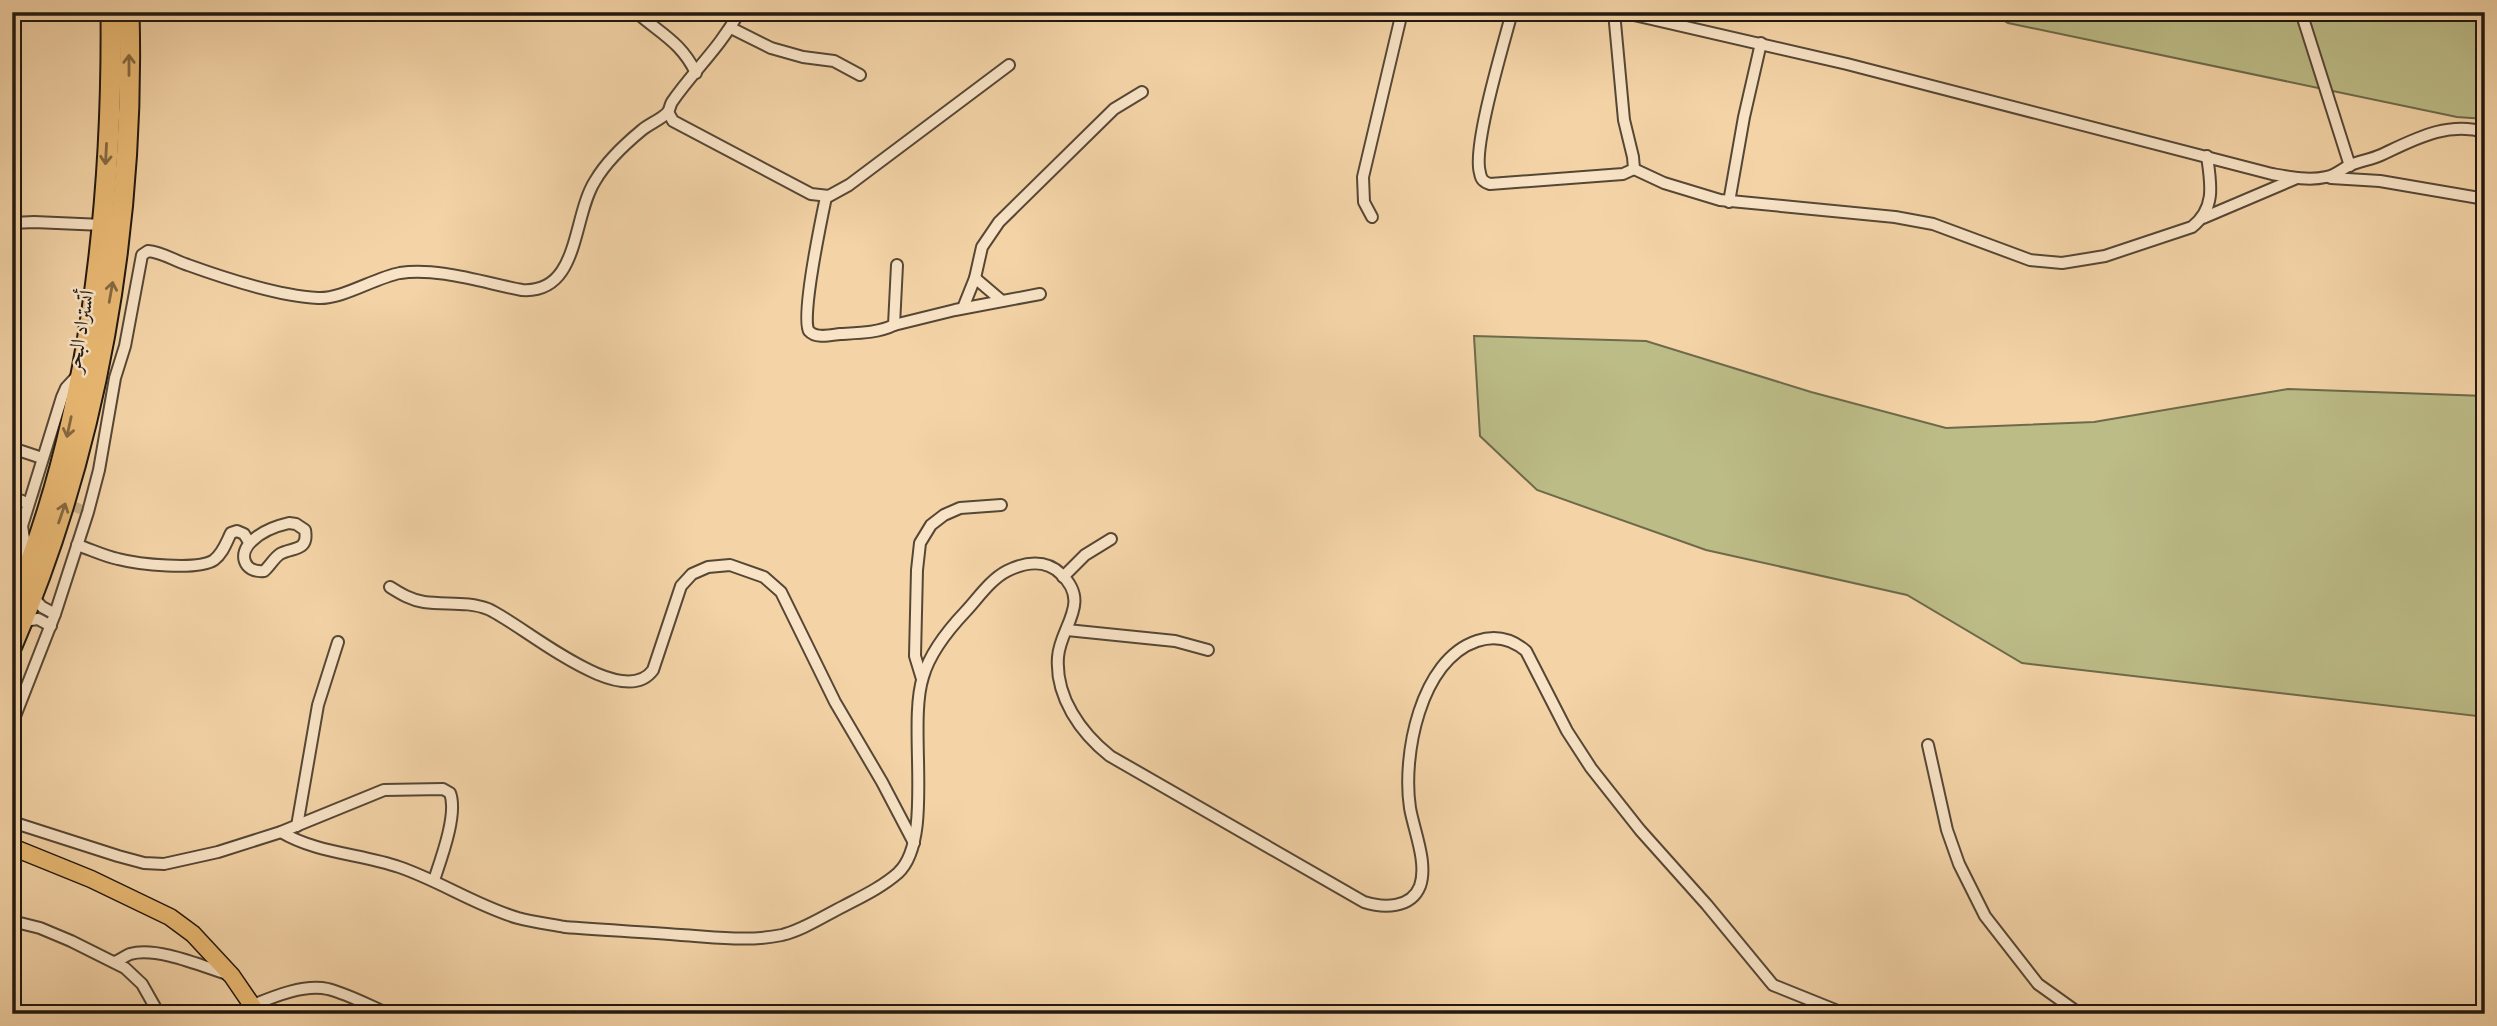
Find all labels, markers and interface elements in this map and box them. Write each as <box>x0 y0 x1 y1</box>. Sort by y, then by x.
one-way arrow <box>123 54 136 77</box>
one-way arrow <box>100 142 113 165</box>
one-way arrow <box>105 281 118 303</box>
street label: أتستراد البحر <box>58 287 101 376</box>
one-way arrow <box>61 415 75 438</box>
one-way arrow <box>57 503 69 525</box>

